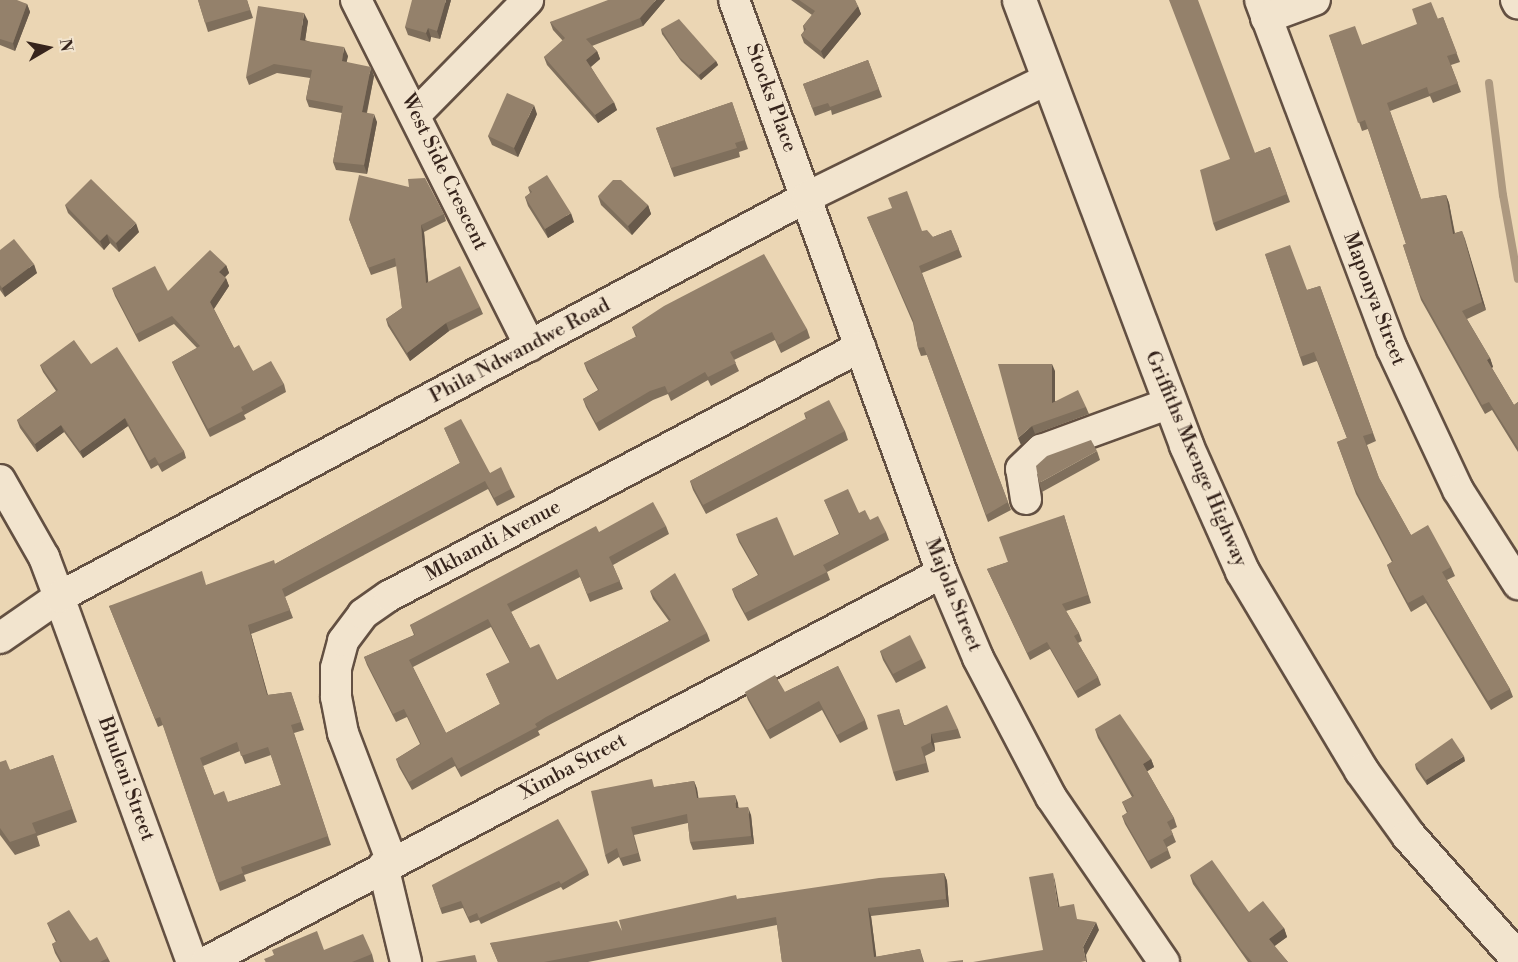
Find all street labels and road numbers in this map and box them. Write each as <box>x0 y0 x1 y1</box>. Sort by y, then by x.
street label: Stocks Place <box>740 40 802 156</box>
street label: West Side Crescent <box>396 90 492 254</box>
street label: Maponya Street <box>1338 229 1410 369</box>
street label: Phila Ndwandwe Road <box>426 293 614 409</box>
street label: Griffiths Mxenge Highway <box>1140 347 1252 571</box>
street label: Mkhandi Avenue <box>421 495 565 587</box>
street label: Majola Street <box>919 535 987 655</box>
street label: Bhuleni Street <box>92 714 160 844</box>
street label: Ximba Street <box>515 729 631 805</box>

